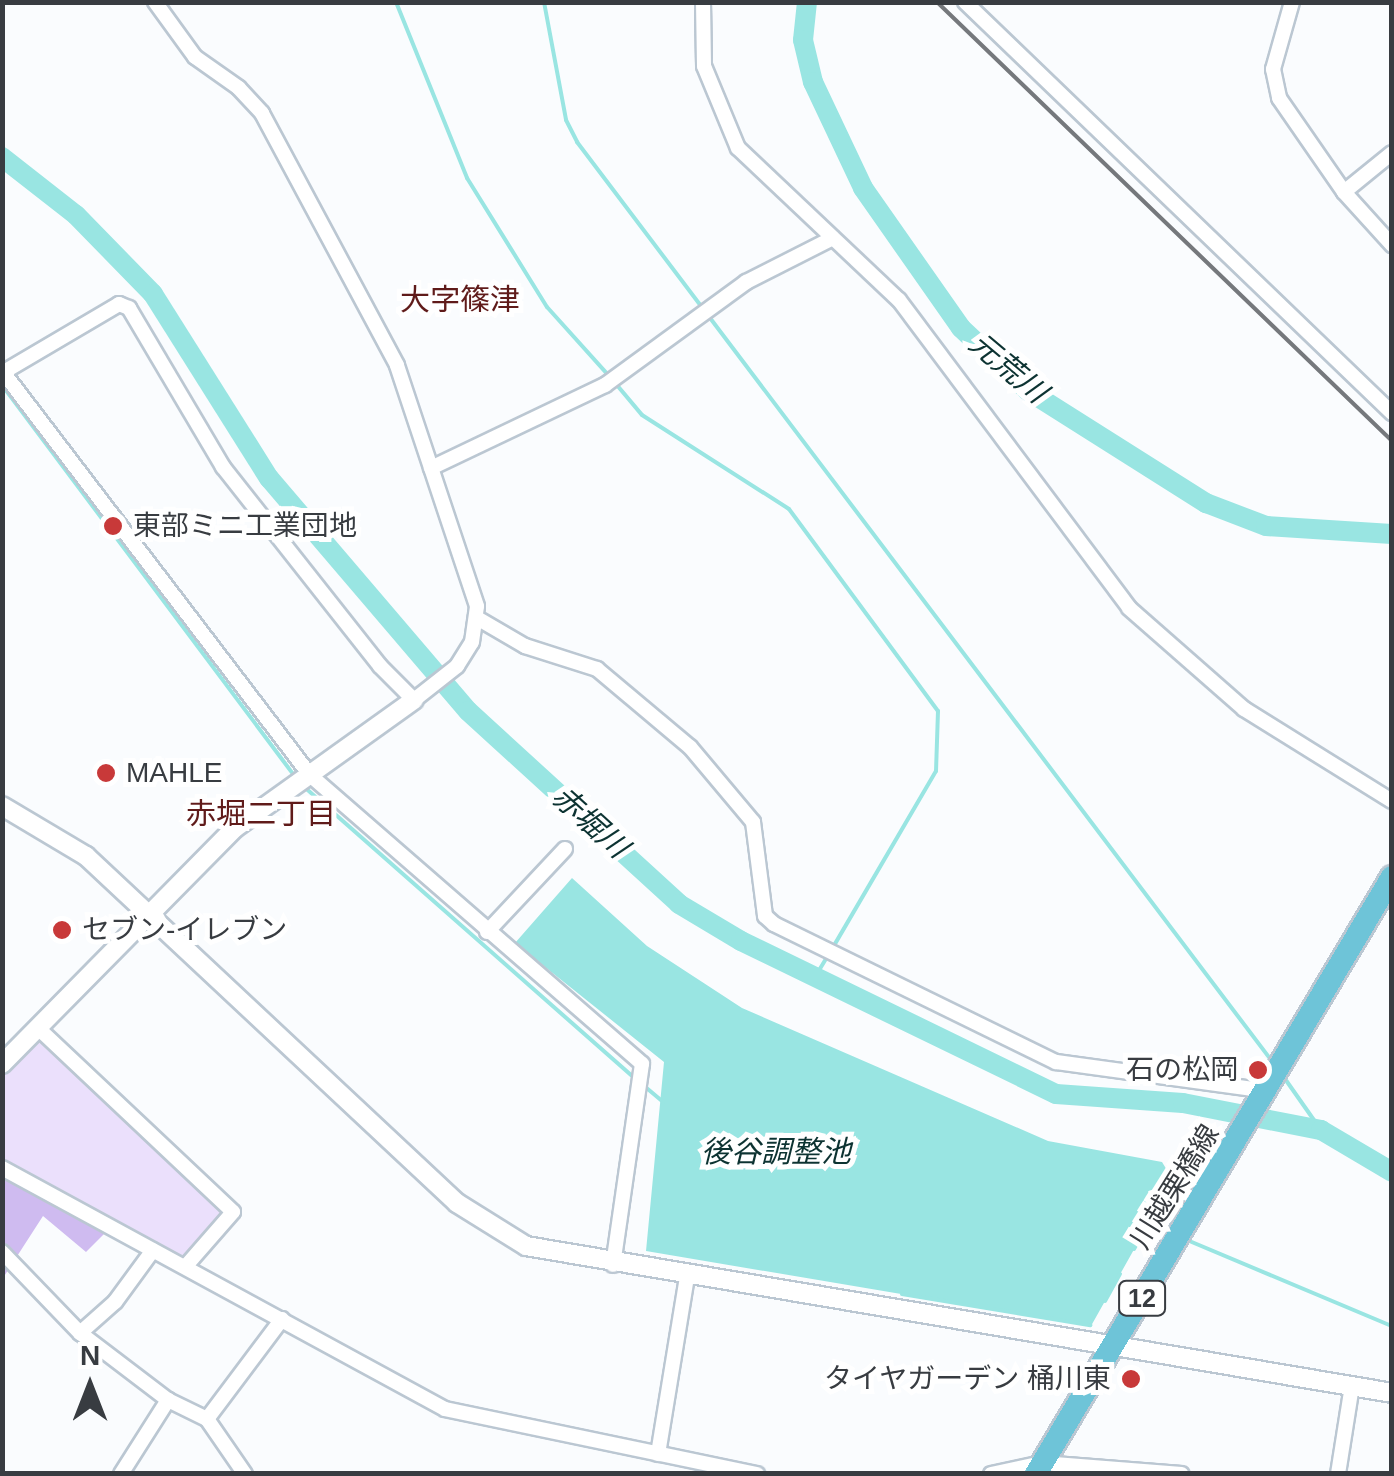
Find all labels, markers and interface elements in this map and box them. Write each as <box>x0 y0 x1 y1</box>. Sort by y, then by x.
district label: 大字篠津 <box>400 282 520 318</box>
water label: 元荒川 <box>962 325 1054 411</box>
place label: 東部ミニ工業団地 <box>133 509 357 543</box>
marker: 東部ミニ工業団地 <box>102 515 124 537</box>
place label: MAHLE <box>126 756 222 790</box>
marker: MAHLE <box>95 762 117 784</box>
water label: 赤堀川 <box>545 779 635 865</box>
district label: 赤堀二丁目 <box>186 796 336 832</box>
place label: セブン-イレブン <box>82 913 287 947</box>
marker: セブン-イレブン <box>51 919 73 941</box>
place label: 石の松岡 <box>1126 1053 1238 1087</box>
marker: 石の松岡 <box>1247 1059 1269 1081</box>
street label: 川越栗橋線 <box>1124 1119 1226 1255</box>
water label: 後谷調整池 <box>701 1134 851 1170</box>
road number: 12 <box>1117 1278 1167 1318</box>
north arrow <box>40 1336 140 1436</box>
text: N <box>80 1340 100 1371</box>
place label: タイヤガーデン 桶川東 <box>823 1362 1111 1396</box>
marker: タイヤガーデン 桶川東 <box>1120 1368 1142 1390</box>

